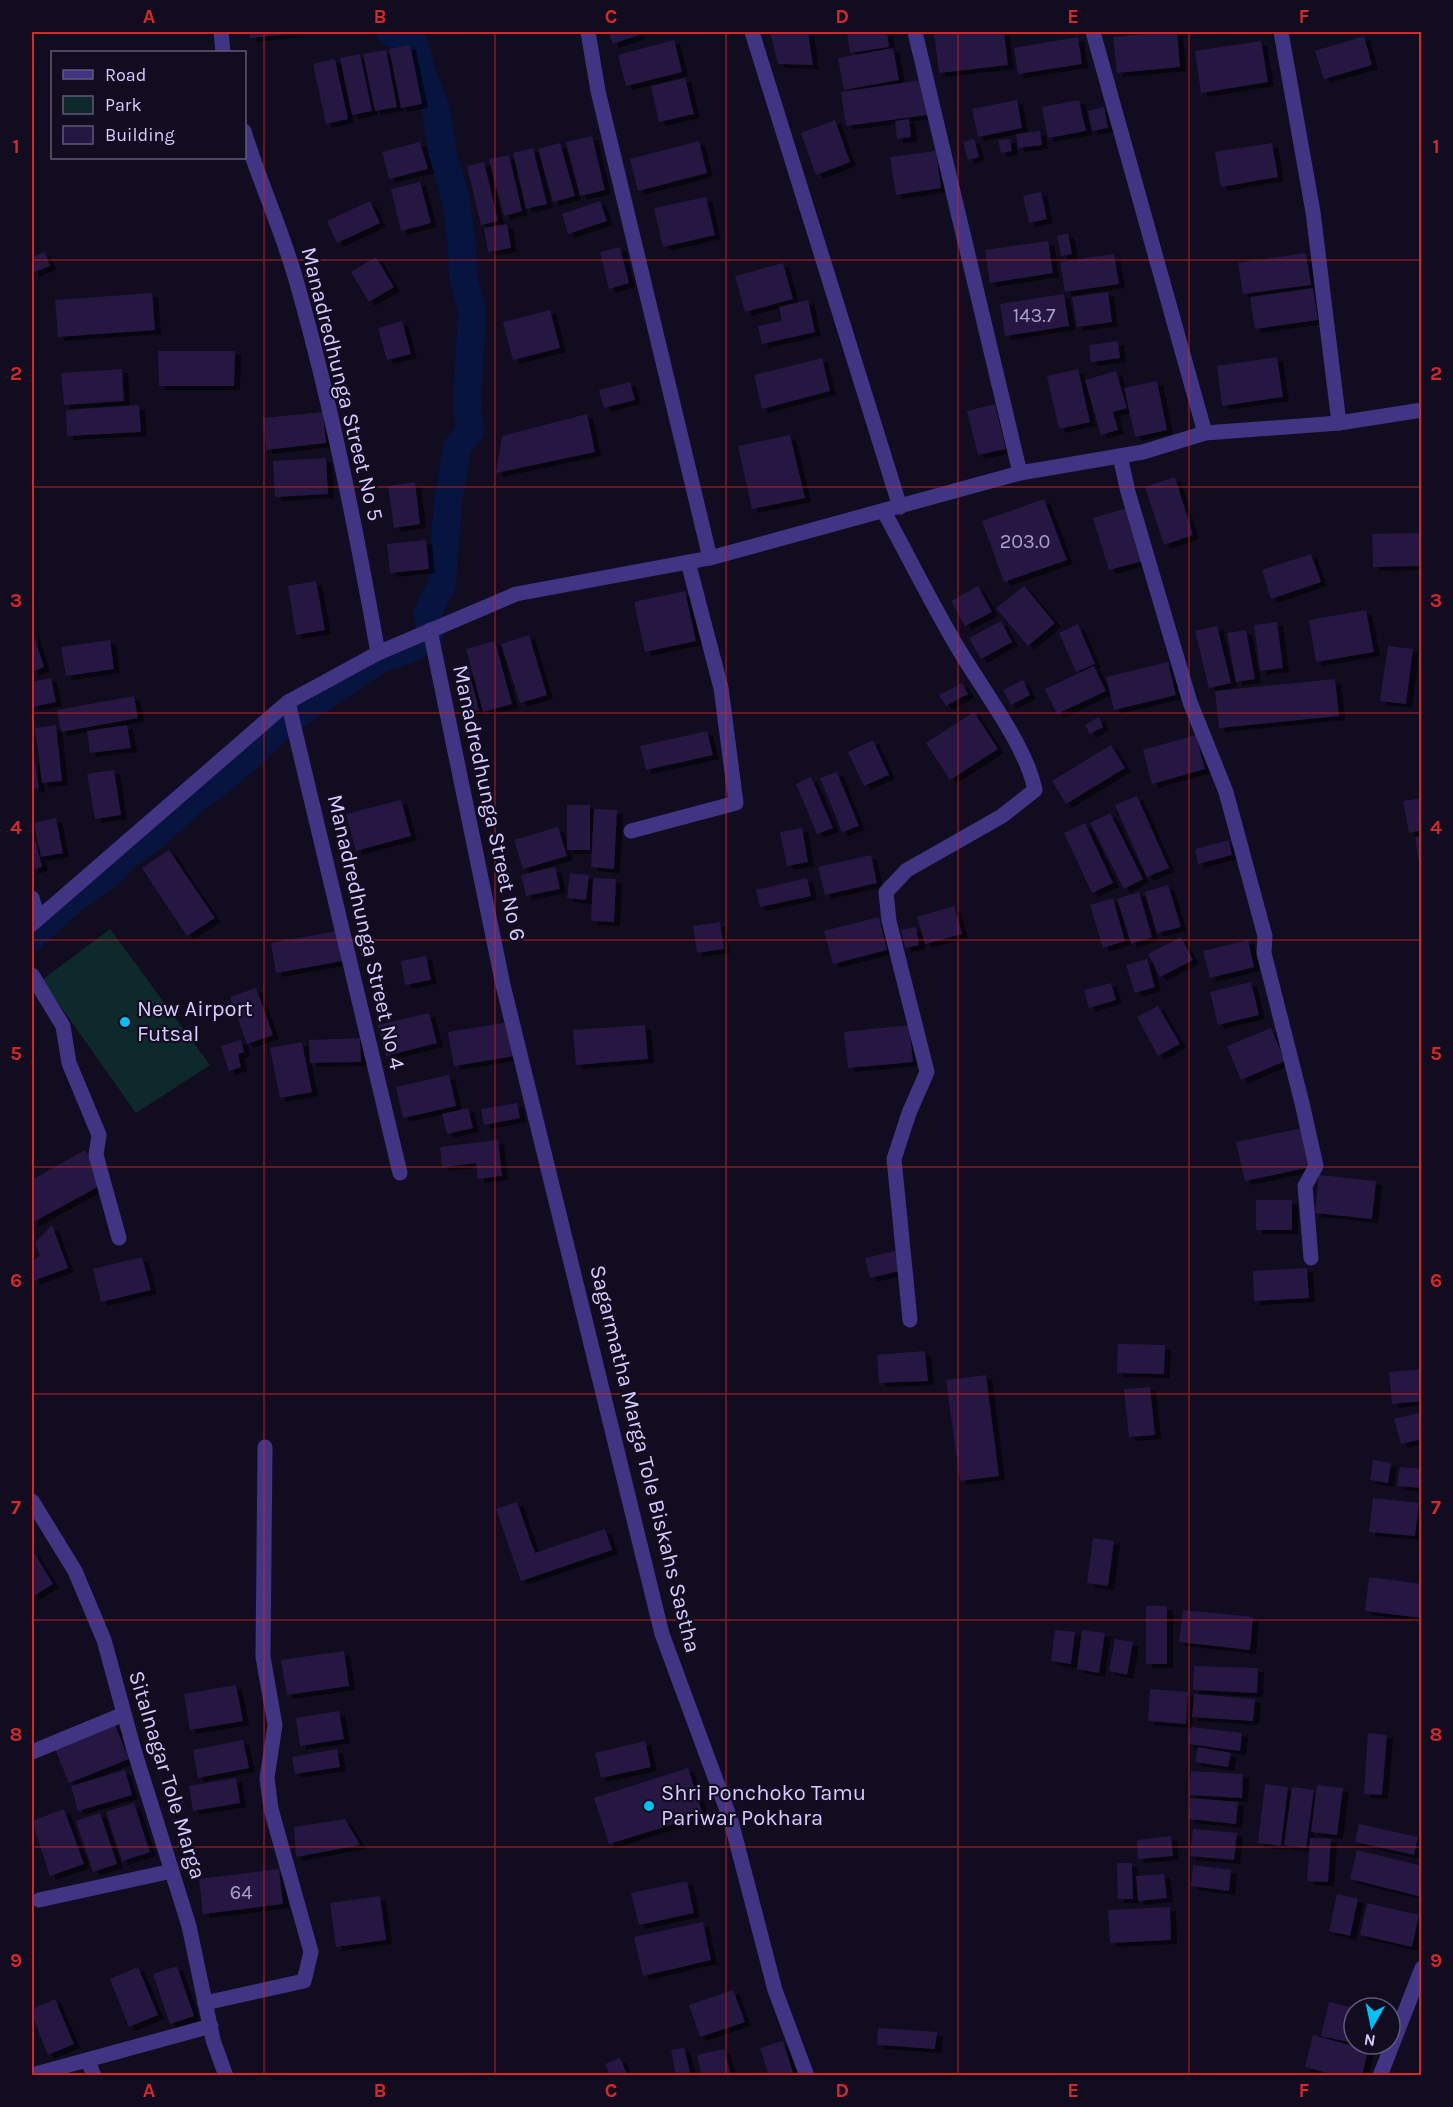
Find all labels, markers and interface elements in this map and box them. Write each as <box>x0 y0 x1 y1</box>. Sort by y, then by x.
text: A <box>143 5 156 28</box>
text: B <box>374 5 386 28</box>
text: C <box>605 5 617 28</box>
text: D <box>835 5 849 28</box>
text: E <box>1067 5 1079 28</box>
text: F <box>1299 5 1310 28</box>
legend <box>51 51 246 159</box>
text: Road <box>105 64 146 86</box>
text: Park <box>105 94 142 116</box>
text: Building <box>105 124 175 146</box>
text: 1 <box>12 135 20 158</box>
text: 1 <box>1432 135 1440 158</box>
street label: Manadredhunga Street No 5 <box>295 244 389 524</box>
house number: 143.7 <box>1013 304 1056 327</box>
text: 2 <box>10 362 22 385</box>
text: 2 <box>1430 362 1442 385</box>
house number: 203.0 <box>1000 530 1050 553</box>
text: 3 <box>10 589 22 612</box>
text: 3 <box>1430 589 1442 612</box>
street label: Manadredhunga Street No 6 <box>447 663 531 943</box>
street label: Manadredhunga Street No 4 <box>322 792 410 1072</box>
text: 4 <box>10 816 22 839</box>
text: 4 <box>1430 816 1442 839</box>
place label: New Airport Futsal <box>137 996 253 1047</box>
marker: New Airport Futsal <box>118 1015 132 1029</box>
text: 5 <box>10 1042 22 1065</box>
text: 5 <box>1430 1042 1442 1065</box>
street label: Sagarmatha Marga Tole Biskahs Sastha <box>584 1263 706 1655</box>
text: 6 <box>10 1269 22 1292</box>
text: 6 <box>1430 1269 1442 1292</box>
text: 7 <box>11 1496 21 1519</box>
text: 7 <box>1431 1496 1441 1519</box>
street label: Sitalnagar Tole Marga <box>123 1668 211 1882</box>
text: 8 <box>10 1723 22 1746</box>
text: 8 <box>1430 1723 1442 1746</box>
place label: Shri Ponchoko Tamu Pariwar Pokhara <box>661 1780 866 1831</box>
marker: Shri Ponchoko Tamu Pariwar Pokhara <box>642 1799 656 1813</box>
house number: 64 <box>230 1881 252 1904</box>
text: 9 <box>10 1949 22 1972</box>
text: 9 <box>1430 1949 1442 1972</box>
north arrow <box>1342 1996 1402 2056</box>
text: N <box>1363 2030 1377 2051</box>
text: A <box>143 2079 156 2102</box>
text: B <box>374 2079 386 2102</box>
text: C <box>605 2079 617 2102</box>
text: D <box>835 2079 849 2102</box>
text: E <box>1067 2079 1079 2102</box>
text: F <box>1299 2079 1310 2102</box>

